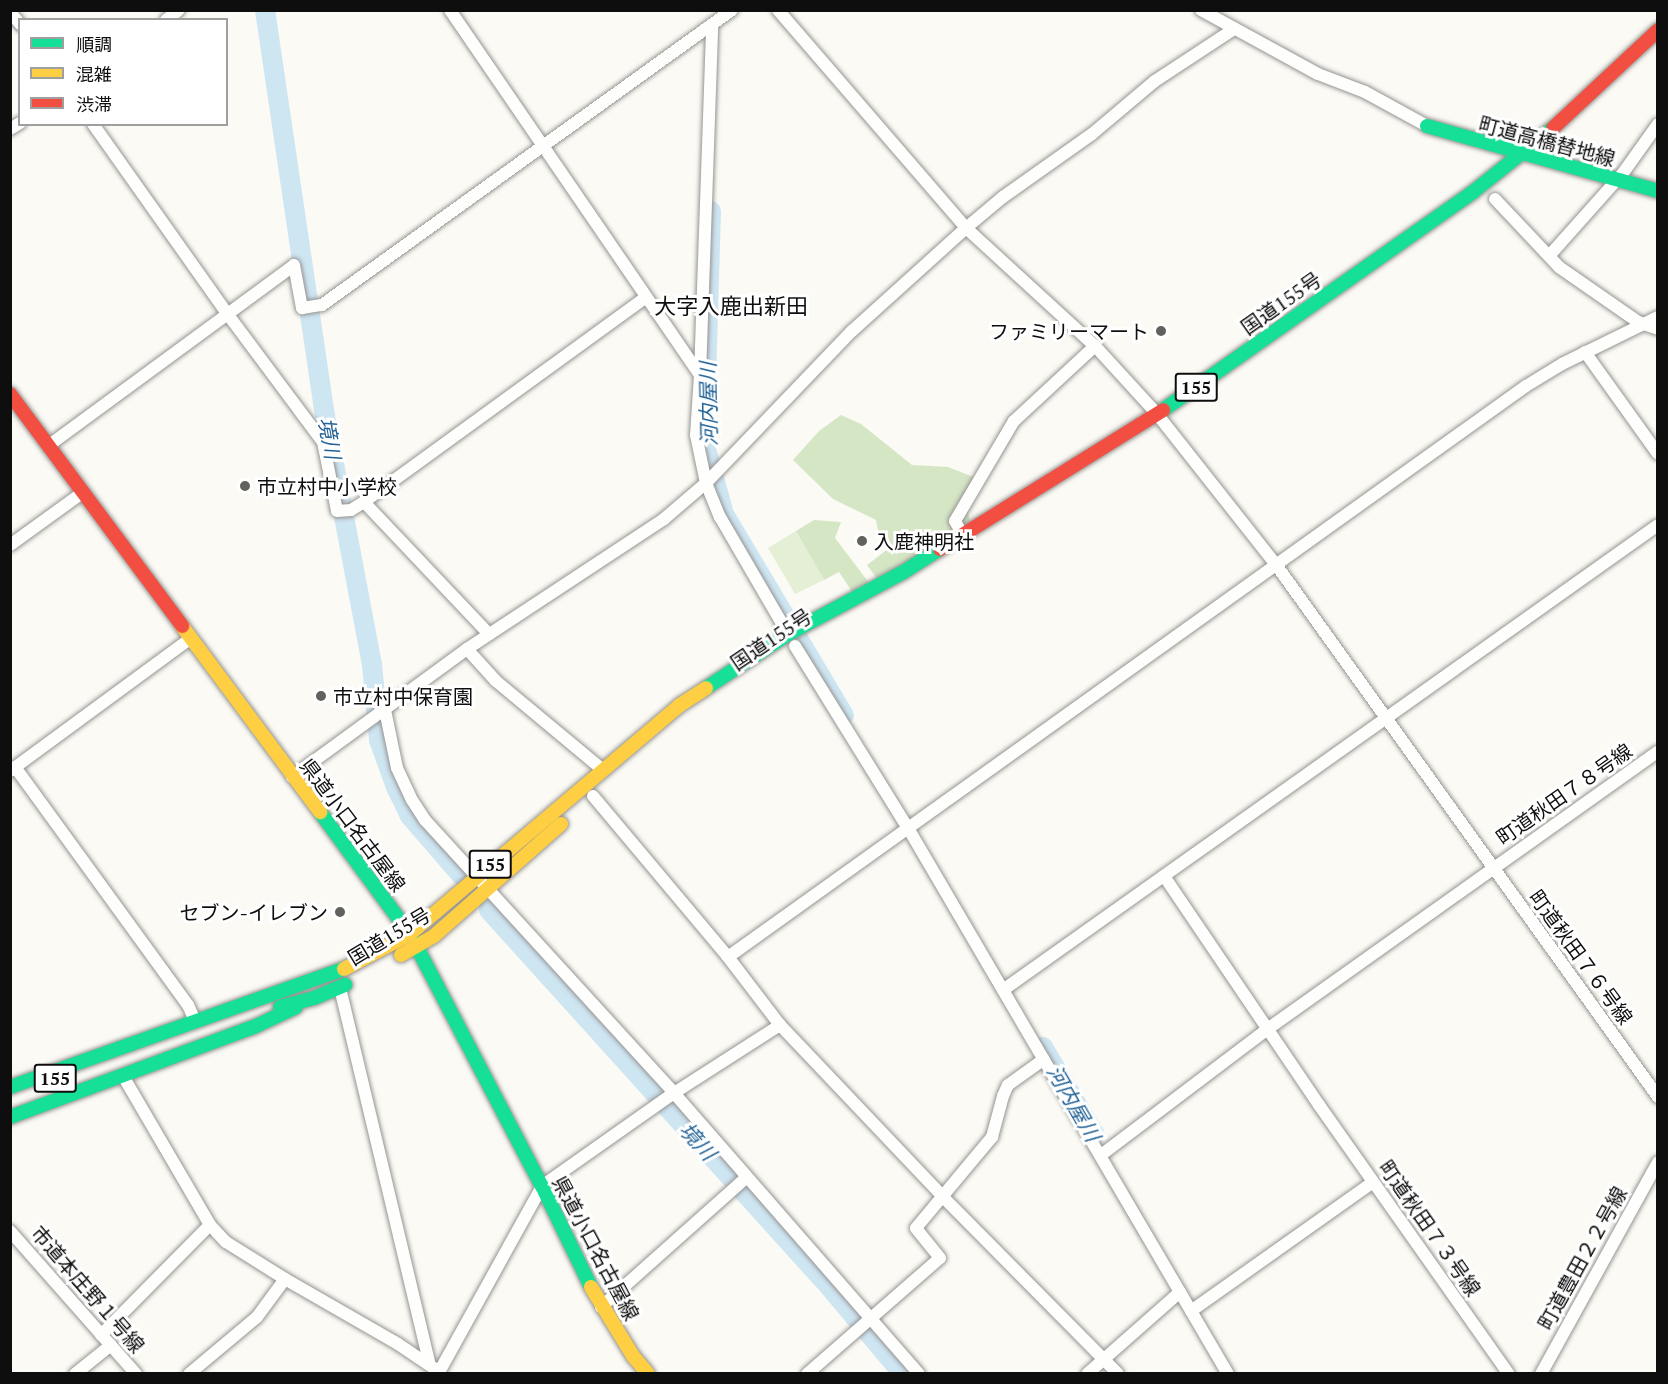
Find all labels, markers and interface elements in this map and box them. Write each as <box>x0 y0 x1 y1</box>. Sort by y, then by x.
legend <box>18 18 228 126</box>
text: 順調 <box>76 32 112 56</box>
text: 混雑 <box>76 62 112 86</box>
text: 渋滞 <box>76 92 112 116</box>
street label: 町道高橋替地線 <box>1476 111 1618 171</box>
street label: 国道155号 <box>1236 267 1326 339</box>
district label: 大字入鹿出新田 <box>654 293 808 319</box>
place label: ファミリーマート <box>989 319 1149 343</box>
marker: ファミリーマート <box>1154 324 1168 338</box>
water label: 河内屋川 <box>695 362 721 446</box>
road number: 155 <box>1174 372 1218 402</box>
water label: 境川 <box>314 415 346 461</box>
place label: 市立村中小学校 <box>257 474 397 498</box>
marker: 市立村中小学校 <box>238 479 252 493</box>
place label: 入鹿神明社 <box>874 529 974 553</box>
marker: 入鹿神明社 <box>855 534 869 548</box>
street label: 国道155号 <box>726 603 816 675</box>
place label: 市立村中保育園 <box>333 684 473 708</box>
marker: 市立村中保育園 <box>314 689 328 703</box>
street label: 町道秋田７８号線 <box>1492 738 1636 850</box>
street label: 県道小口名古屋線 <box>295 754 411 896</box>
road number: 155 <box>468 849 512 879</box>
street label: 町道秋田７６号線 <box>1524 885 1638 1029</box>
place label: セブン-イレブン <box>180 900 328 924</box>
street label: 国道155号 <box>343 902 435 970</box>
marker: セブン-イレブン <box>333 905 347 919</box>
water label: 河内屋川 <box>1042 1060 1106 1146</box>
road number: 155 <box>32 1063 78 1093</box>
water label: 境川 <box>675 1117 721 1165</box>
street label: 町道秋田７３号線 <box>1374 1156 1486 1300</box>
street label: 県道小口名古屋線 <box>548 1172 644 1324</box>
street label: 町道豊田２２号線 <box>1533 1182 1631 1334</box>
street label: 市道本庄野１号線 <box>26 1221 150 1357</box>

